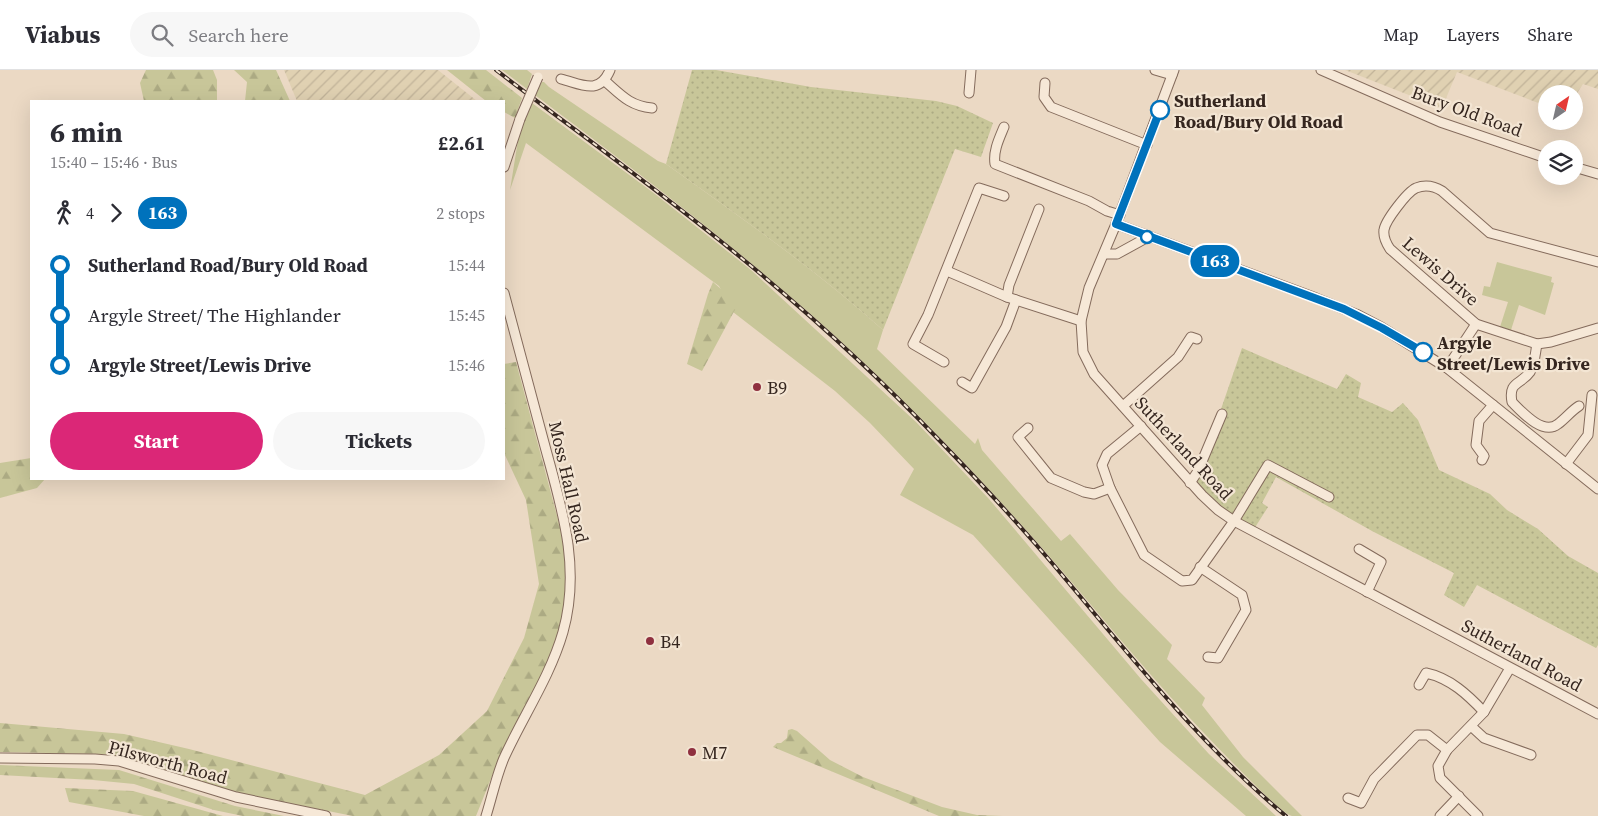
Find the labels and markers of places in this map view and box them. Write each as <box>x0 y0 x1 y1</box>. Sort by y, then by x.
place label: Sutherland Road/Bury Old Road <box>1174 88 1343 134</box>
marker: Sutherland Road/Bury Old Road <box>1150 100 1170 120</box>
unlabelled marker <box>1140 230 1154 244</box>
place label: Argyle Street/Lewis Drive <box>1437 330 1590 376</box>
marker: Argyle Street/Lewis Drive <box>1413 342 1433 362</box>
place label: B9 <box>767 375 787 400</box>
marker: B9 <box>751 381 763 393</box>
place label: B4 <box>660 629 680 654</box>
marker: B4 <box>644 635 656 647</box>
place label: M7 <box>702 740 727 765</box>
marker: M7 <box>686 746 698 758</box>

